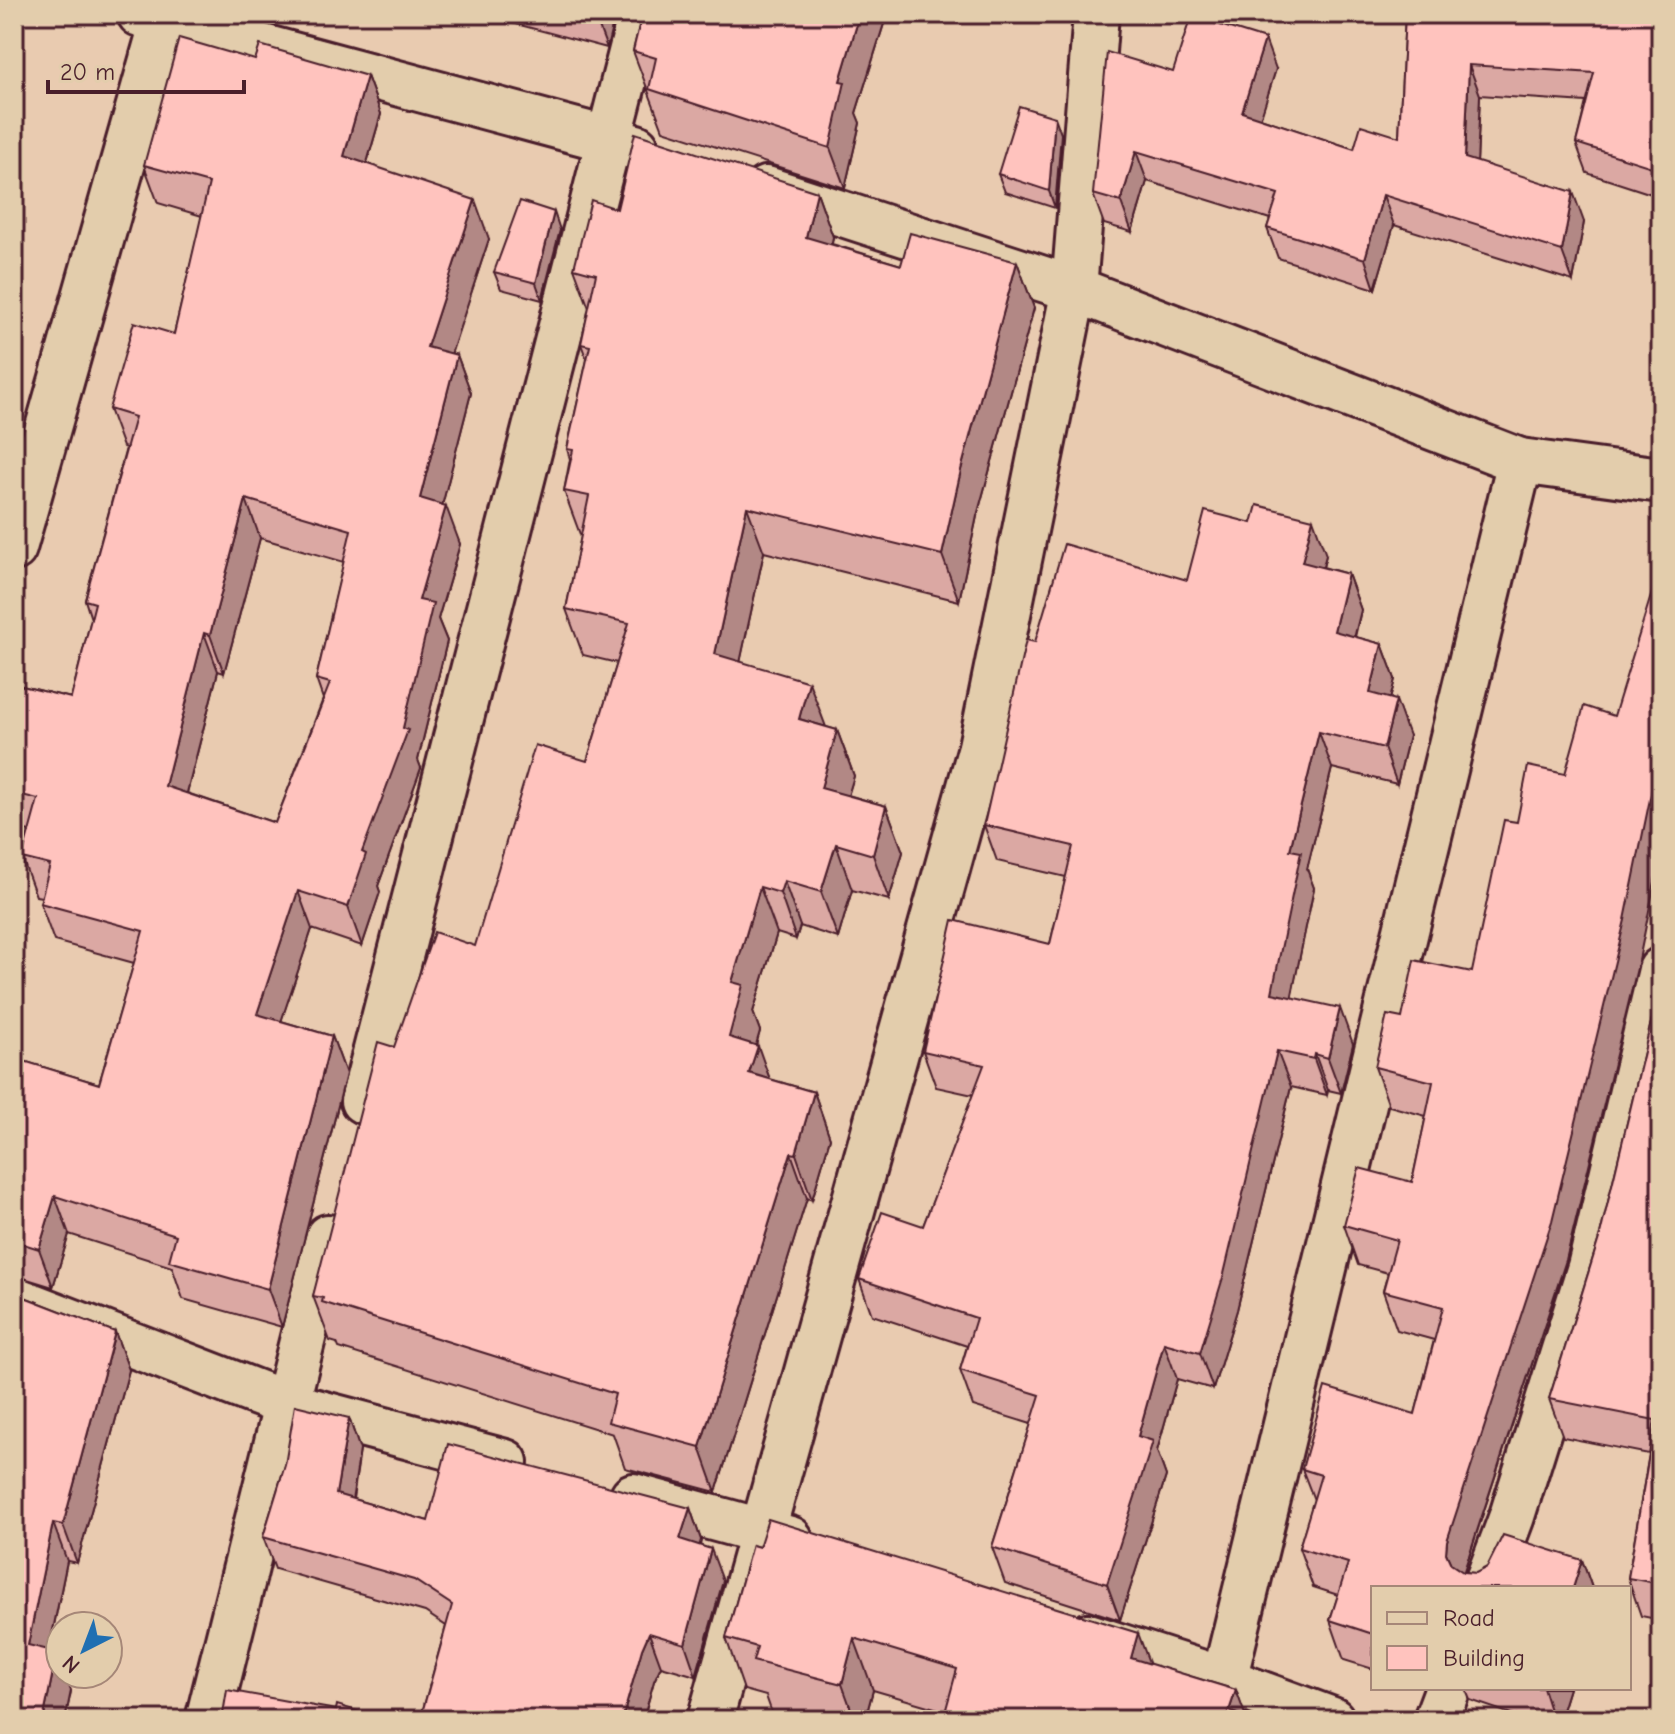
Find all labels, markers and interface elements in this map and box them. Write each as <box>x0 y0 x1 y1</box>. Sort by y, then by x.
scale bar <box>48 44 244 94</box>
text: 20 m <box>60 58 115 86</box>
legend <box>1371 1586 1631 1690</box>
text: Road <box>1443 1604 1495 1632</box>
north arrow <box>44 1610 124 1690</box>
text: Building <box>1443 1644 1525 1672</box>
text: N <box>57 1650 85 1679</box>

